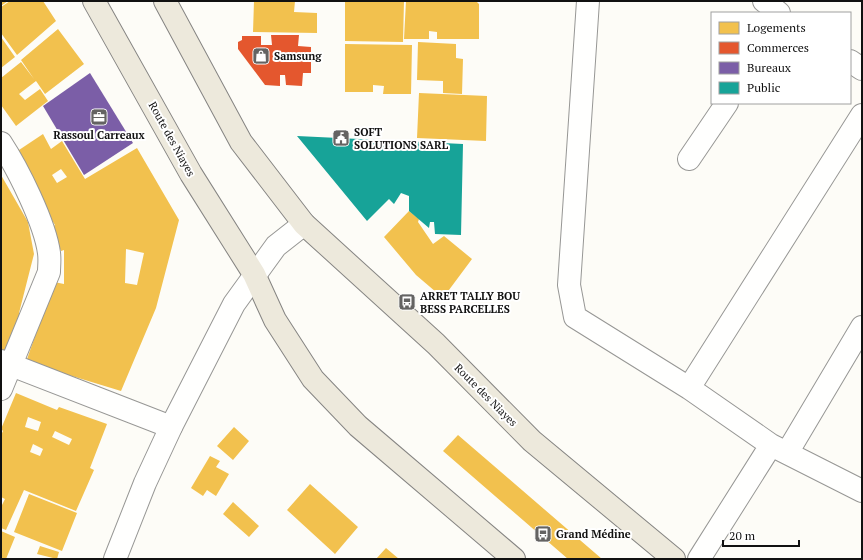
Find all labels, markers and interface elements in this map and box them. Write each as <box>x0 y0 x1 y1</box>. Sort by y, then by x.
legend <box>711 12 851 104</box>
text: Logements <box>747 20 806 35</box>
text: Commerces <box>747 40 809 55</box>
shop icon: Samsung <box>251 46 271 66</box>
place label: Samsung <box>274 49 322 63</box>
text: Bureaux <box>747 60 792 75</box>
text: Public <box>747 80 781 95</box>
street label: Route des Niayes <box>146 99 198 179</box>
office icon: Rassoul Carreaux <box>89 107 109 127</box>
place label: SOFT SOLUTIONS SARL <box>354 125 449 152</box>
place label: Rassoul Carreaux <box>53 128 146 142</box>
public building icon: SOFT SOLUTIONS SARL <box>331 128 351 148</box>
place label: ARRET TALLY BOU BESS PARCELLES <box>420 289 520 316</box>
bus stop icon: ARRET TALLY BOU BESS PARCELLES <box>397 292 417 312</box>
street label: Route des Niayes <box>452 361 521 430</box>
scale bar <box>723 522 799 548</box>
bus stop icon: Grand Médine <box>533 524 553 544</box>
place label: Grand Médine <box>556 527 631 541</box>
text: 20 m <box>729 528 756 543</box>

